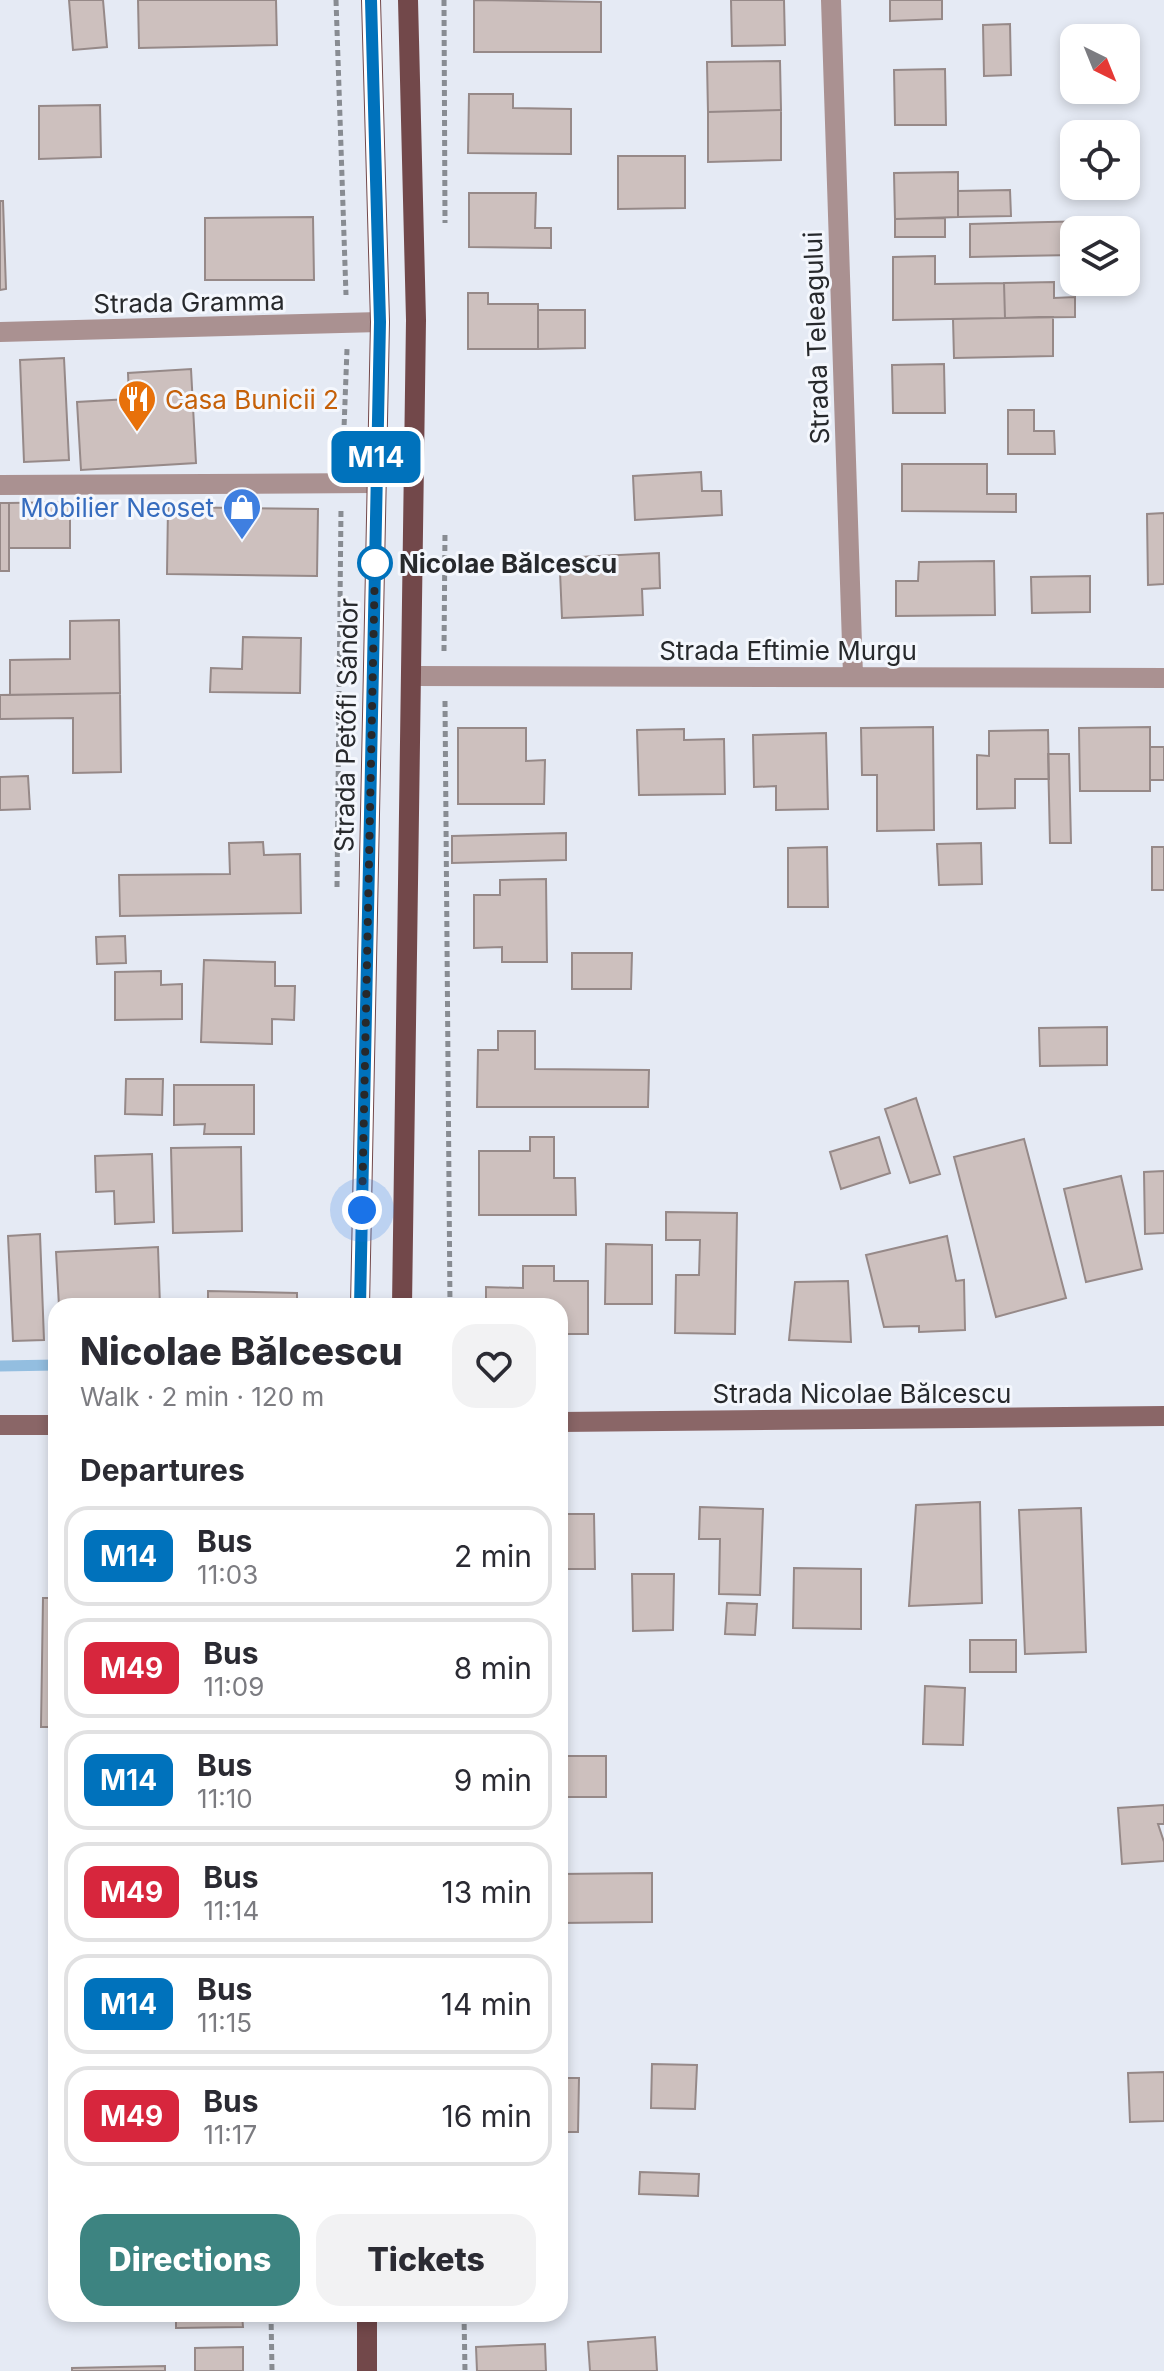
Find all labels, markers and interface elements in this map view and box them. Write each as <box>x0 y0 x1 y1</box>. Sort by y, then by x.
north arrow <box>1060 24 1140 104</box>
map controls <box>1060 24 1140 296</box>
button: locate <box>1060 120 1140 200</box>
button: layers <box>1060 216 1140 296</box>
street label: Strada Teleagului <box>797 231 835 445</box>
street label: Strada Gramma <box>93 285 285 319</box>
restaurant icon: Casa Bunicii 2 <box>116 378 158 433</box>
place label: Casa Bunicii 2 <box>165 384 339 415</box>
line badge: M14 <box>330 431 422 483</box>
text: M14 <box>347 440 405 474</box>
shop icon: Mobilier Neoset <box>221 486 263 541</box>
place label: Mobilier Neoset <box>20 492 214 523</box>
marker: Nicolae Bălcescu <box>358 546 392 580</box>
place label: Nicolae Bălcescu <box>399 548 617 579</box>
street label: Strada Petőfi Sándor <box>328 598 364 852</box>
street label: Strada Eftimie Murgu <box>659 635 917 666</box>
your location <box>342 1190 382 1230</box>
button: heart <box>452 1324 536 1408</box>
text: Nicolae Bălcescu <box>80 1328 403 1374</box>
street label: Strada Nicolae Bălcescu <box>713 1378 1011 1409</box>
text: Walk · 2 min · 120 m <box>80 1381 324 1412</box>
text: Departures <box>80 1452 245 1488</box>
text: Bus <box>197 1523 252 1559</box>
text: 2 min <box>454 1538 532 1574</box>
text: M14 <box>100 1539 157 1573</box>
text: 11:03 <box>197 1559 258 1590</box>
text: Bus <box>203 1635 259 1671</box>
text: 8 min <box>454 1650 532 1686</box>
text: M49 <box>100 1651 163 1685</box>
text: 11:09 <box>203 1671 264 1702</box>
text: Bus <box>197 1747 252 1783</box>
text: 9 min <box>454 1762 532 1798</box>
text: M14 <box>100 1763 157 1797</box>
text: 11:10 <box>197 1783 253 1814</box>
text: Bus <box>203 1859 259 1895</box>
text: 13 min <box>442 1874 532 1910</box>
text: M49 <box>100 1875 163 1909</box>
text: 11:14 <box>203 1895 259 1926</box>
text: Bus <box>197 1971 252 2007</box>
text: 14 min <box>441 1986 532 2022</box>
text: M14 <box>100 1987 157 2021</box>
text: 11:15 <box>197 2007 252 2038</box>
text: Bus <box>203 2083 259 2119</box>
text: 16 min <box>441 2098 532 2134</box>
text: M49 <box>100 2099 163 2133</box>
text: 11:17 <box>203 2119 257 2150</box>
button: Directions <box>80 2214 300 2306</box>
button: Tickets <box>316 2214 536 2306</box>

